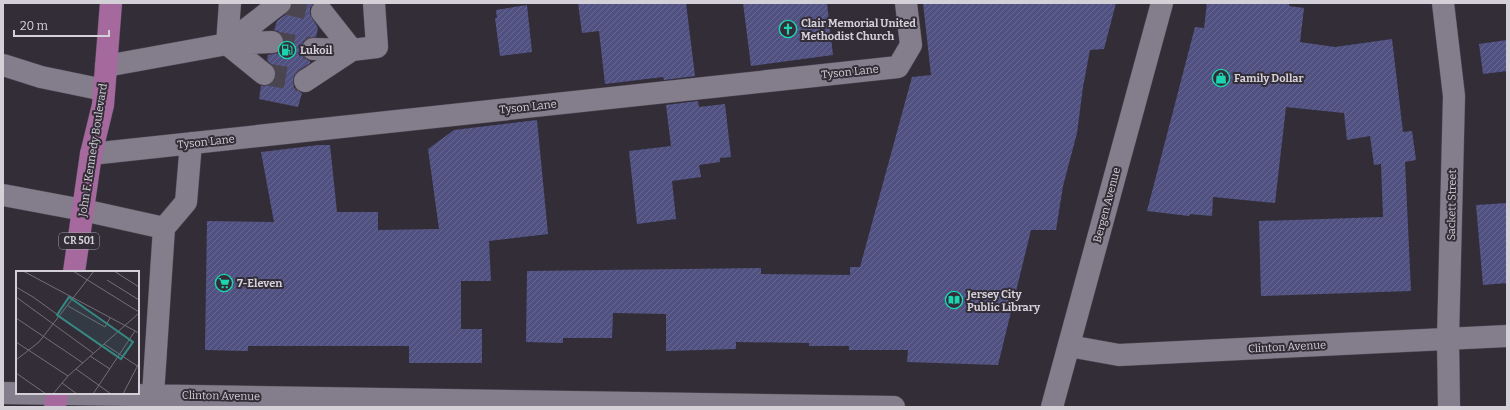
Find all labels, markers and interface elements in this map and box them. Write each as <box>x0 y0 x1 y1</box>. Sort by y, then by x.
scale bar <box>14 12 109 38</box>
place label: Clair Memorial United Methodist Church <box>801 17 916 43</box>
text: 20 m <box>20 19 49 33</box>
church icon: Clair Memorial United Methodist Church <box>778 19 798 39</box>
fuel station icon: Lukoil <box>277 40 297 60</box>
place label: Lukoil <box>300 44 333 57</box>
street label: Tyson Lane <box>821 63 879 81</box>
shop icon: Family Dollar <box>1211 68 1231 88</box>
place label: Family Dollar <box>1234 72 1304 85</box>
street label: John F. Kennedy Boulevard <box>76 82 110 219</box>
street label: Tyson Lane <box>499 98 557 116</box>
street label: Tyson Lane <box>177 133 235 151</box>
street label: Bergen Avenue <box>1091 166 1123 244</box>
street label: Sackett Street <box>1445 169 1459 241</box>
road number: CR 501 <box>59 233 99 249</box>
inset map <box>16 271 139 394</box>
supermarket icon: 7-Eleven <box>214 273 234 293</box>
place label: 7-Eleven <box>237 277 282 290</box>
place label: Jersey City Public Library <box>966 288 1041 314</box>
library icon: Jersey City Public Library <box>944 290 964 310</box>
street label: Clinton Avenue <box>1248 338 1326 356</box>
street label: Clinton Avenue <box>182 389 260 403</box>

